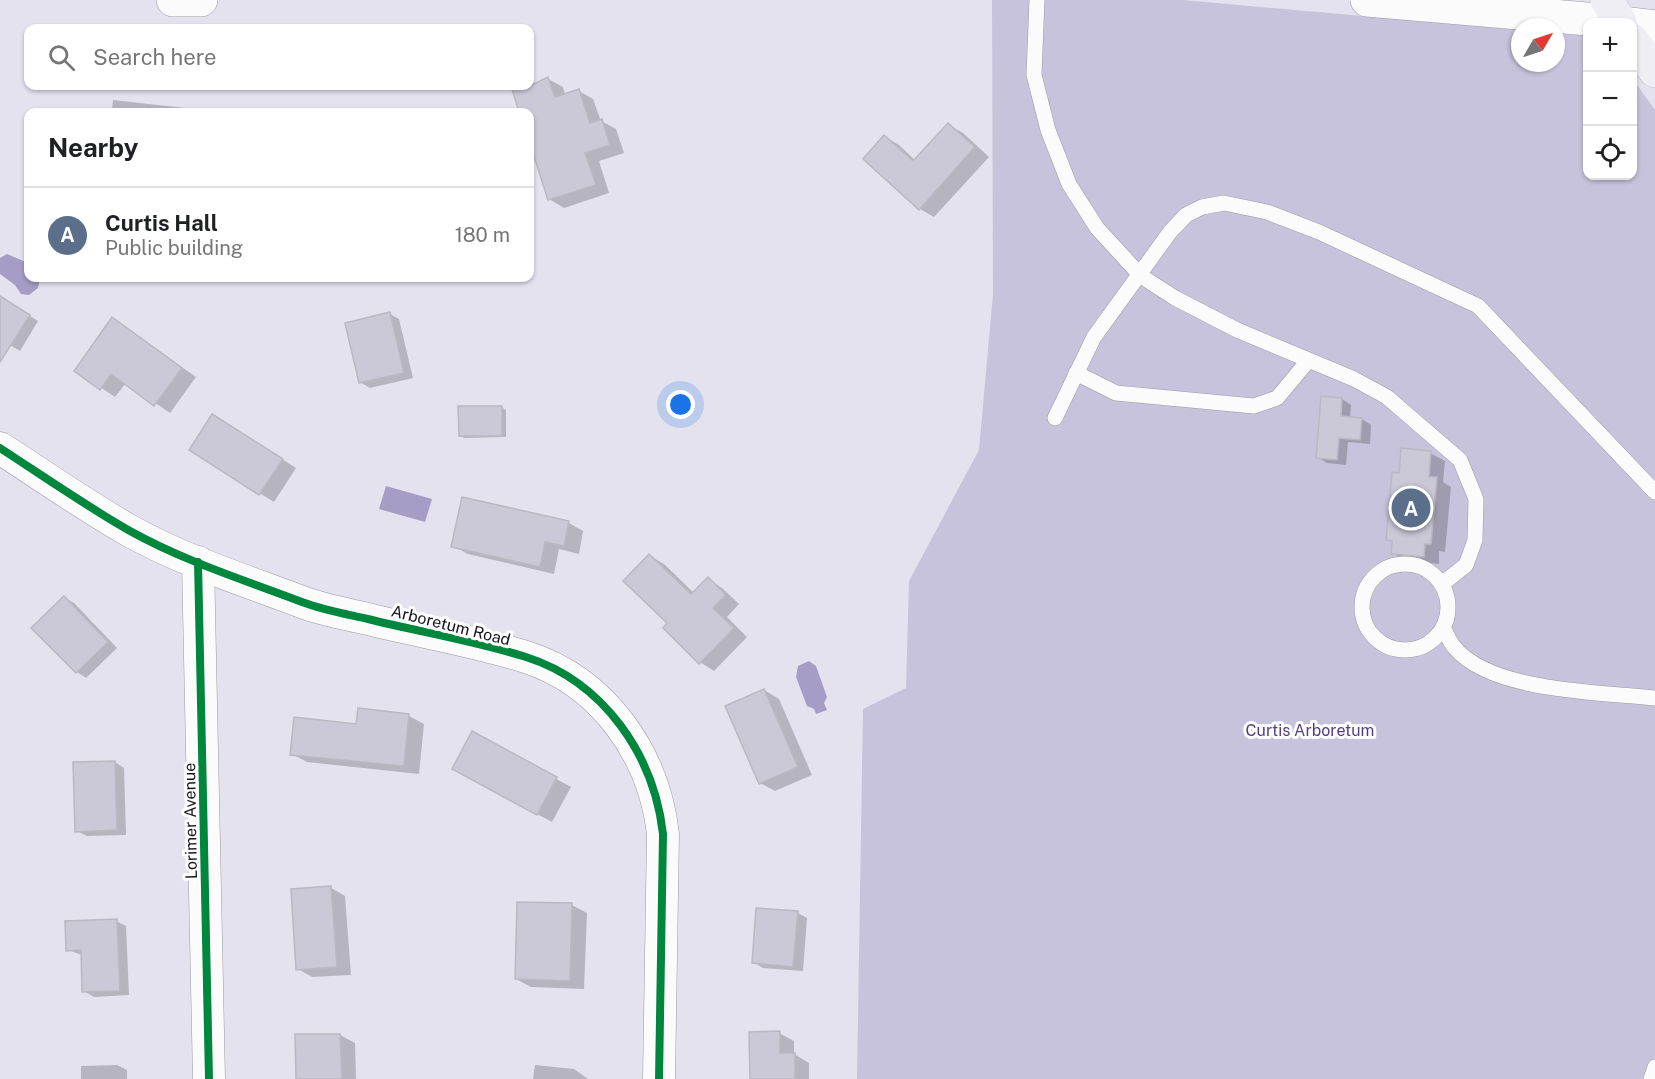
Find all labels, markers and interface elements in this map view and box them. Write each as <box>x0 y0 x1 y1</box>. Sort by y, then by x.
north arrow <box>1511 18 1565 72</box>
map controls <box>1583 18 1637 180</box>
button: + <box>1583 18 1637 72</box>
search box <box>24 24 534 90</box>
icon: search <box>45 41 78 74</box>
text: Search here <box>93 44 217 70</box>
button: − <box>1583 72 1637 126</box>
button: locate <box>1583 126 1637 180</box>
text: Nearby <box>48 132 138 163</box>
text: Curtis Hall <box>105 210 218 236</box>
text: A <box>60 223 75 247</box>
text: 180 m <box>455 223 510 247</box>
text: Public building <box>105 236 243 260</box>
your location <box>666 390 695 419</box>
pin: A <box>1392 486 1430 530</box>
street label: Arboretum Road <box>389 601 512 649</box>
park label: Curtis Arboretum <box>1246 721 1374 740</box>
street label: Lorimer Avenue <box>180 763 201 879</box>

